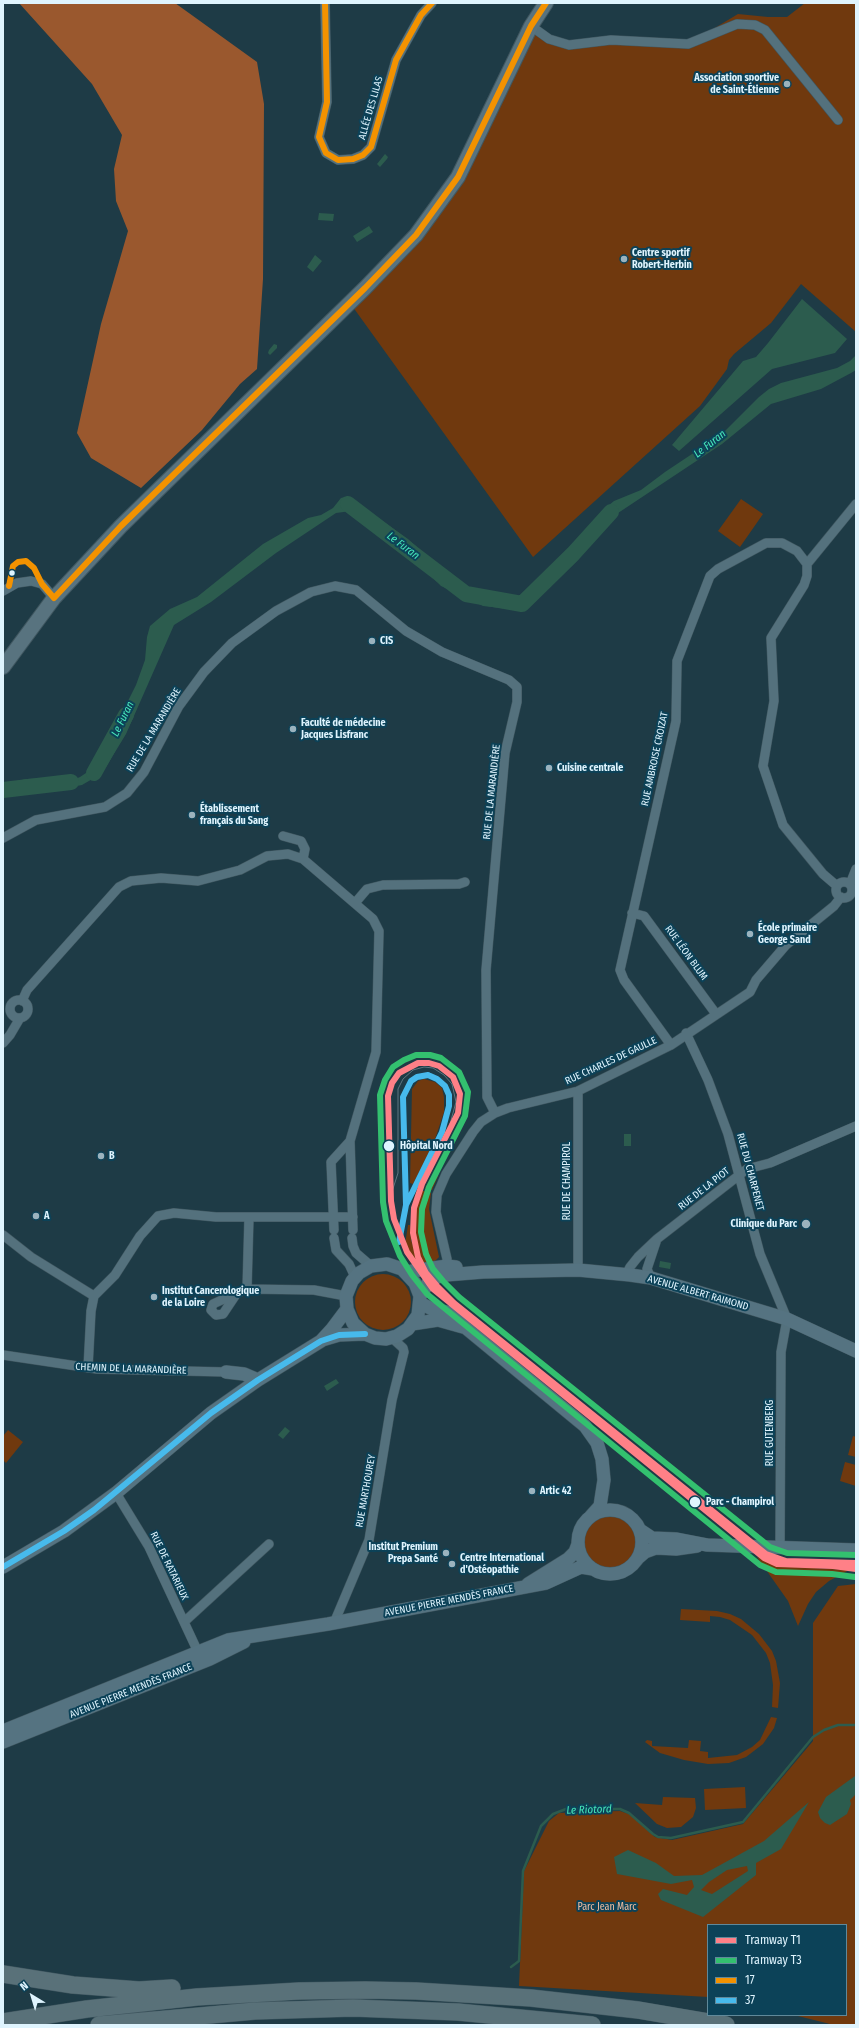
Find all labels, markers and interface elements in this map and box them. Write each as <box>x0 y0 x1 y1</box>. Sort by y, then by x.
place label: Association sportive de Saint-Étienne <box>694 72 779 96</box>
street label: ALLÉE DES LILAS <box>356 75 386 141</box>
marker: Association sportive de Saint-Étienne <box>782 79 792 89</box>
place label: Centre sportif Robert-Herbin <box>632 247 692 270</box>
marker: Centre sportif Robert-Herbin <box>619 254 629 264</box>
water label: Le Furan <box>691 427 729 461</box>
water label: Le Furan <box>384 529 422 563</box>
unlabelled marker <box>7 568 17 578</box>
place label: CIS <box>380 635 393 647</box>
marker: CIS <box>367 636 377 646</box>
street label: RUE DE LA MARANDIÈRE <box>124 686 184 774</box>
water label: Le Furan <box>109 699 137 739</box>
street label: RUE AMBROISE CROIZAT <box>639 711 671 807</box>
place label: Faculté de médecine Jacques Lisfranc <box>301 717 386 740</box>
marker: Faculté de médecine Jacques Lisfranc <box>288 724 298 734</box>
street label: RUE DE LA MARANDIÈRE <box>481 744 503 840</box>
place label: Cuisine centrale <box>557 762 623 774</box>
marker: Cuisine centrale <box>544 763 554 773</box>
place label: Établissement français du Sang <box>200 803 268 826</box>
marker: Établissement français du Sang <box>187 810 197 820</box>
place label: École primaire George Sand <box>758 922 817 946</box>
street label: RUE LÉON BLUM <box>662 923 710 983</box>
marker: École primaire George Sand <box>745 929 755 939</box>
street label: RUE CHARLES DE GAULLE <box>563 1035 659 1087</box>
street label: RUE DU CHARPENET <box>734 1132 766 1212</box>
marker: Hôpital Nord <box>382 1139 396 1153</box>
place label: Hôpital Nord <box>400 1140 453 1152</box>
street label: RUE DE CHAMPIROL <box>561 1142 573 1220</box>
place label: B <box>109 1150 115 1162</box>
marker: B <box>96 1151 106 1161</box>
street label: RUE DE LA PIOT <box>676 1165 732 1213</box>
place label: A <box>44 1210 49 1222</box>
marker: A <box>31 1211 41 1221</box>
place label: Clinique du Parc <box>731 1218 797 1230</box>
marker: Clinique du Parc <box>800 1218 812 1230</box>
street label: AVENUE ALBERT RAIMOND <box>646 1273 750 1313</box>
place label: Institut Cancerologique de la Loire <box>162 1285 259 1308</box>
marker: Institut Cancerologique de la Loire <box>149 1292 159 1302</box>
street label: CHEMIN DE LA MARANDIÈRE <box>75 1361 187 1377</box>
street label: RUE GUTENBERG <box>764 1400 776 1466</box>
street label: RUE MARTHOUREY <box>354 1454 378 1528</box>
place label: Artic 42 <box>540 1485 571 1497</box>
marker: Artic 42 <box>527 1486 537 1496</box>
marker: Parc - Champirol <box>688 1495 702 1509</box>
place label: Parc - Champirol <box>706 1496 774 1508</box>
street label: RUE DE RATARIEUX <box>147 1530 191 1602</box>
place label: Institut Premium Prepa Santé <box>369 1541 438 1564</box>
marker: Institut Premium Prepa Santé <box>441 1548 451 1558</box>
place label: Centre International d'Ostéopathie <box>460 1552 544 1576</box>
marker: Centre International d'Ostéopathie <box>447 1559 457 1569</box>
street label: AVENUE PIERRE MENDÈS FRANCE <box>384 1583 514 1619</box>
street label: AVENUE PIERRE MENDÈS FRANCE <box>68 1661 194 1721</box>
water label: Le Riotord <box>566 1803 612 1817</box>
park label: Parc Jean Marc <box>577 1901 637 1913</box>
legend <box>707 1924 847 2016</box>
text: Tramway T1 <box>745 1933 801 1947</box>
text: Tramway T3 <box>745 1953 802 1967</box>
text: 17 <box>745 1973 755 1987</box>
north arrow <box>12 1976 52 2016</box>
text: N <box>18 1979 31 1993</box>
text: 37 <box>745 1993 755 2007</box>

